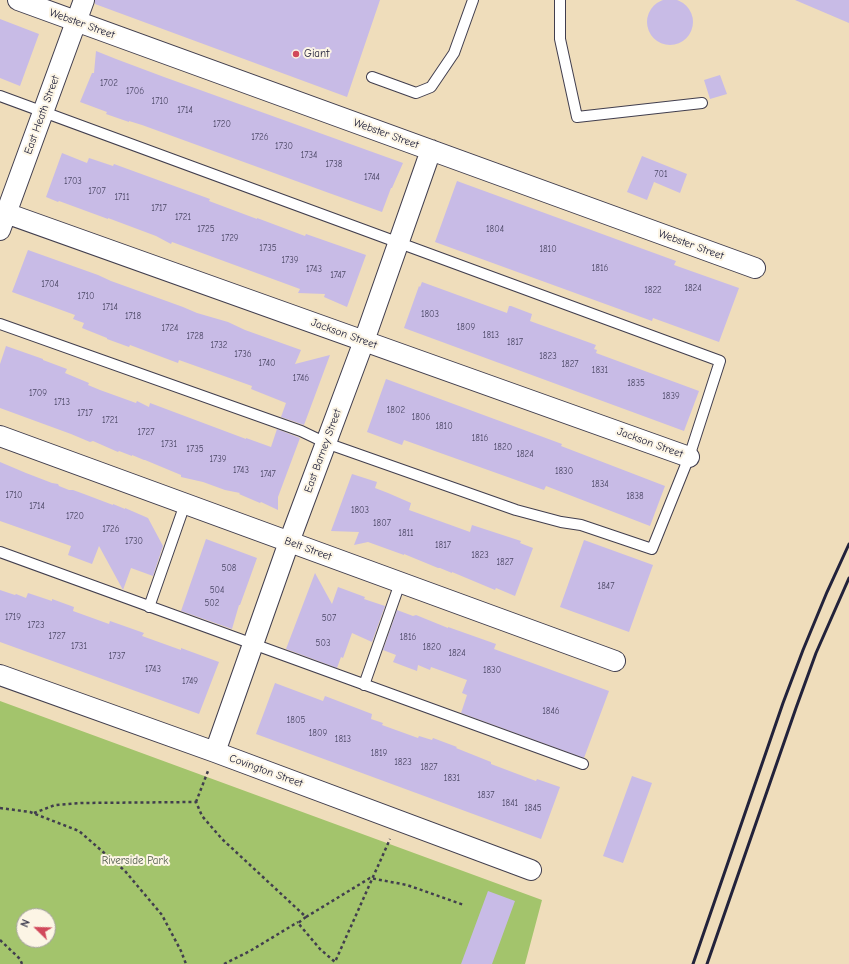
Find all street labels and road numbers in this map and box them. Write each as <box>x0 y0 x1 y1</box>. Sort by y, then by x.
street label: Webster Street <box>48 6 116 42</box>
street label: East Heath Street <box>22 74 62 156</box>
street label: Webster Street <box>352 116 420 152</box>
street label: Webster Street <box>657 227 725 263</box>
street label: Jackson Street <box>309 316 379 352</box>
street label: East Barney Street <box>302 407 344 495</box>
street label: Jackson Street <box>615 425 685 461</box>
street label: Belt Street <box>283 534 333 564</box>
street label: Covington Street <box>227 752 305 790</box>

